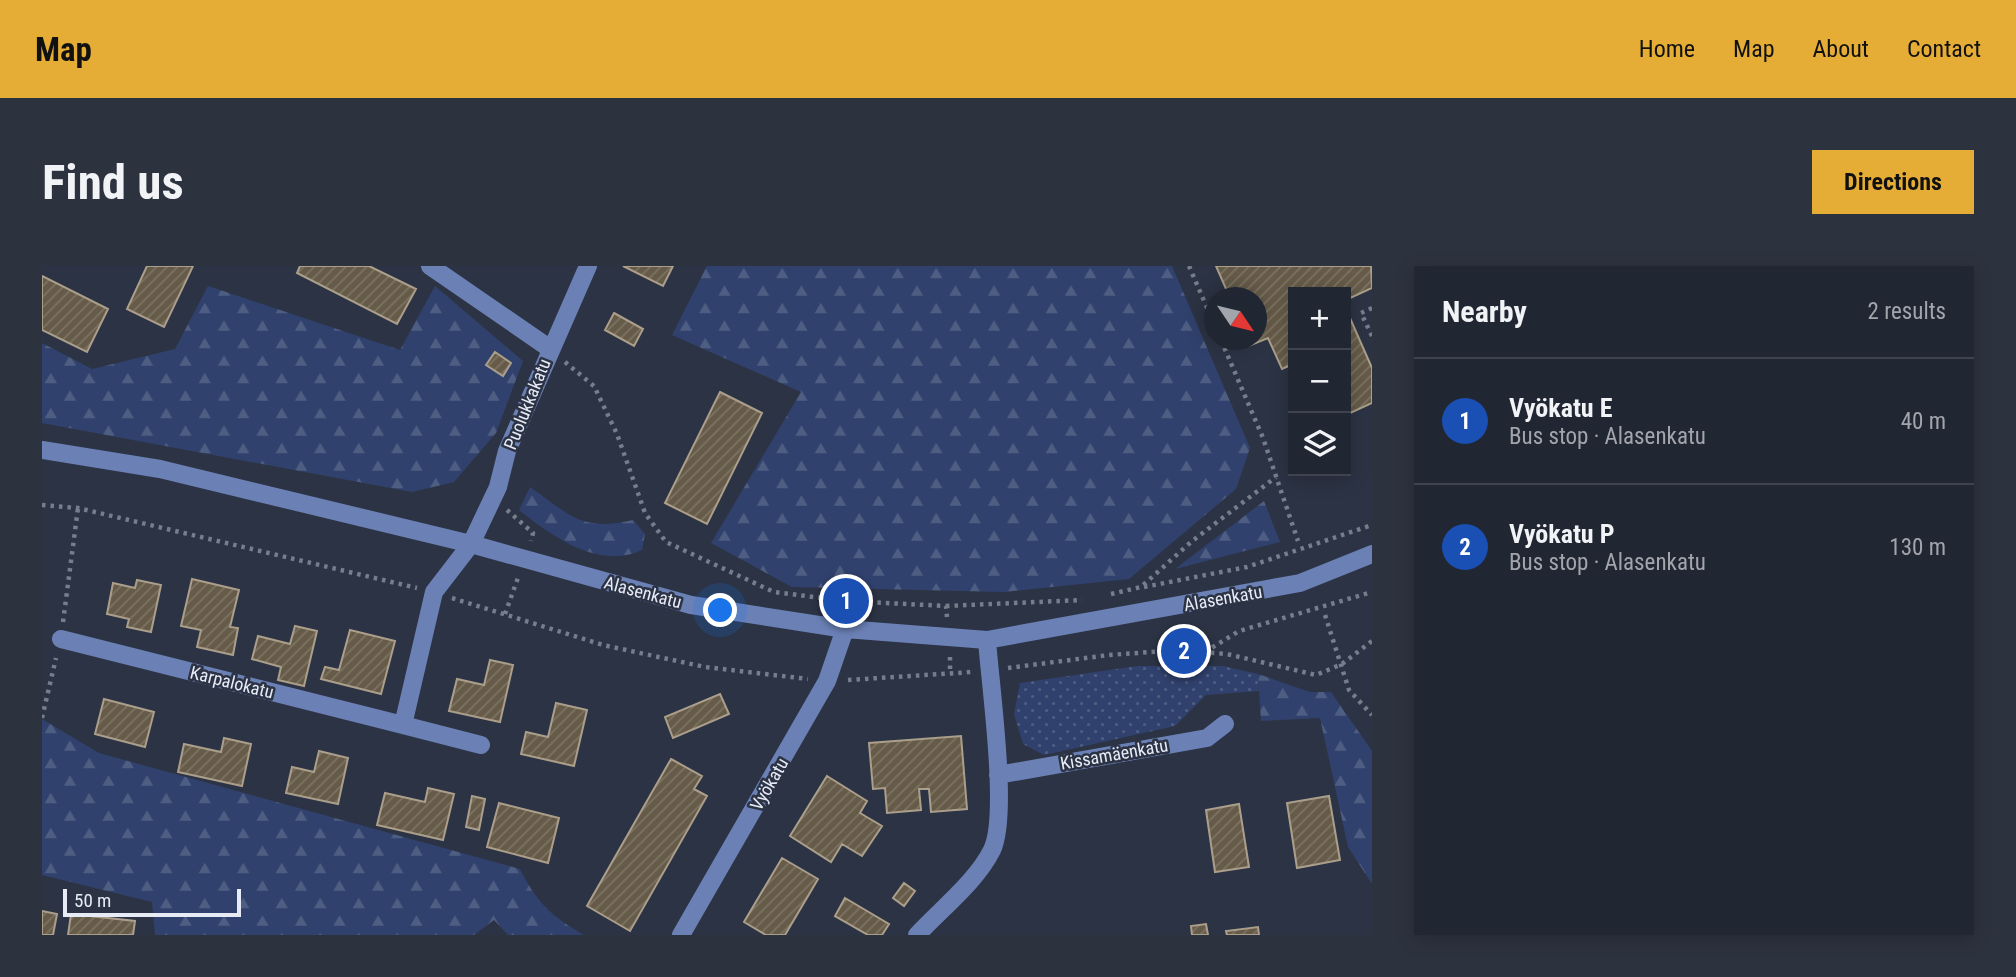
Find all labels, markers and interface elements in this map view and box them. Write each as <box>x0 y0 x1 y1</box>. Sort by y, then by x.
text: Map <box>35 30 92 69</box>
text: Home <box>1639 35 1695 63</box>
text: Map <box>1733 35 1775 63</box>
text: About <box>1813 35 1869 63</box>
text: Contact <box>1907 35 1981 63</box>
button: Directions <box>1812 150 1974 214</box>
text: Find us <box>42 154 184 211</box>
north arrow <box>1204 287 1267 350</box>
map controls <box>1288 287 1351 476</box>
button: + <box>1288 287 1351 350</box>
text: Nearby <box>1442 294 1527 329</box>
text: 2 results <box>1868 298 1946 325</box>
button: − <box>1288 350 1351 413</box>
street label: Puolukkakatu <box>499 355 555 453</box>
text: Vyökatu E <box>1509 393 1612 423</box>
text: 1 <box>1459 408 1471 435</box>
text: 40 m <box>1901 408 1946 435</box>
button: layers <box>1288 413 1351 476</box>
text: Bus stop · Alasenkatu <box>1509 423 1706 450</box>
text: Vyökatu P <box>1509 519 1614 549</box>
text: 2 <box>1459 534 1471 561</box>
text: 130 m <box>1889 534 1946 561</box>
text: Bus stop · Alasenkatu <box>1509 549 1706 576</box>
street label: Alasenkatu <box>602 572 684 612</box>
pin: 1 <box>823 575 869 627</box>
street label: Alasenkatu <box>1182 581 1264 615</box>
your location <box>703 593 737 627</box>
pin: 2 <box>1161 625 1207 677</box>
street label: Karpalokatu <box>188 661 276 703</box>
street label: Kissamäenkatu <box>1058 734 1170 774</box>
street label: Vyökatu <box>746 754 792 814</box>
scale bar <box>63 886 242 918</box>
text: 50 m <box>74 889 111 912</box>

